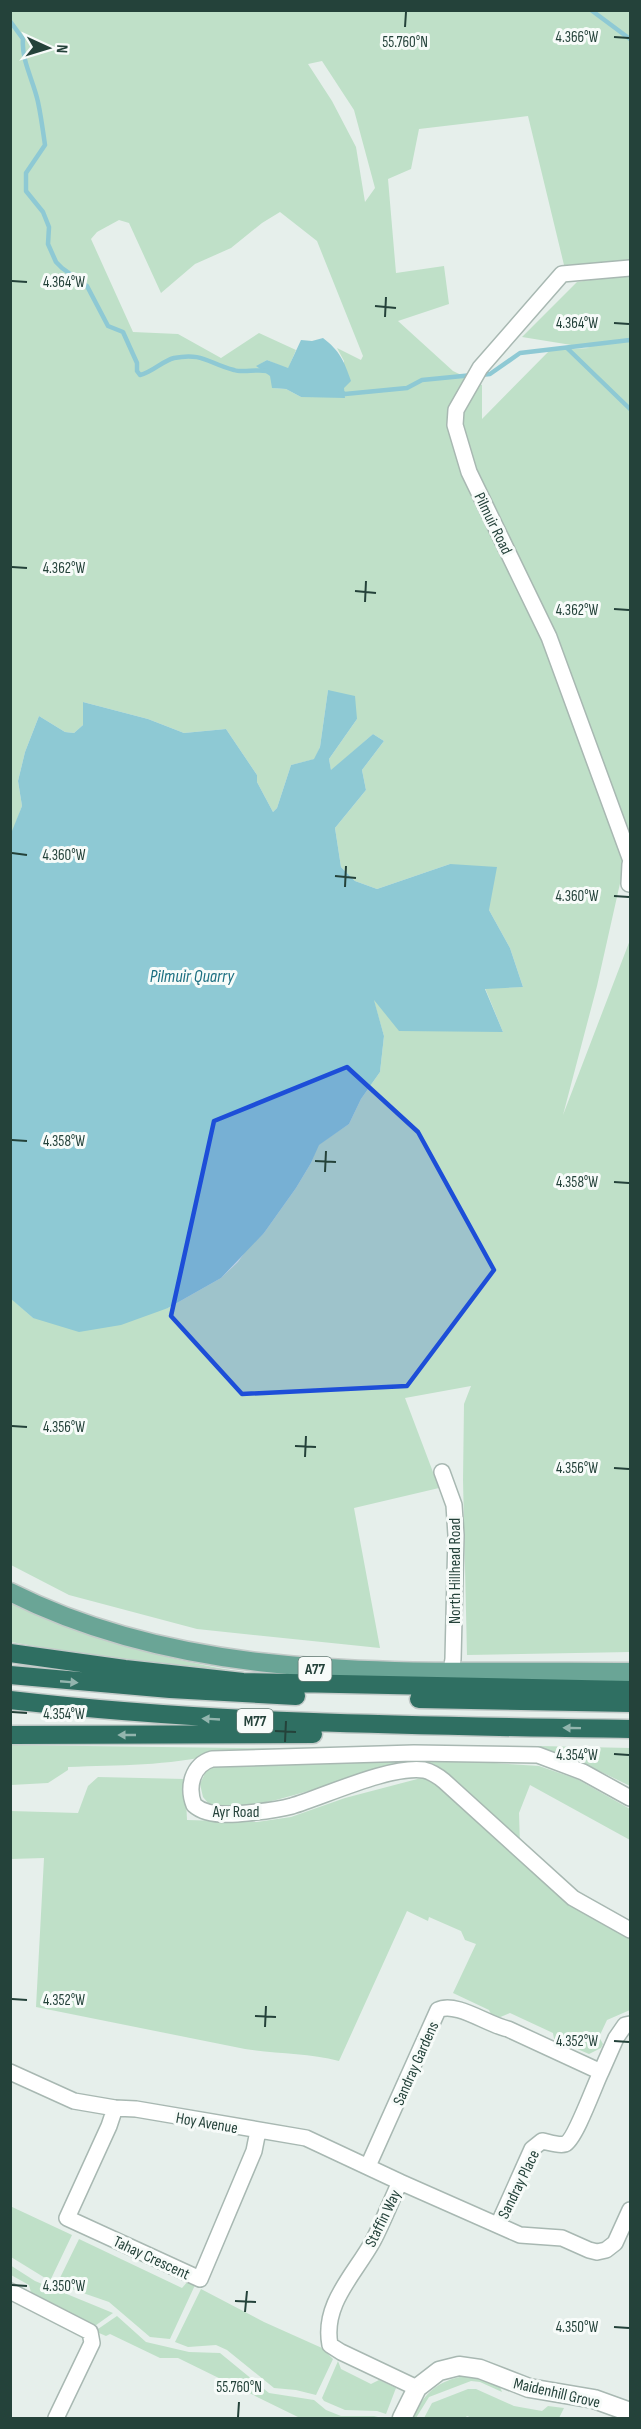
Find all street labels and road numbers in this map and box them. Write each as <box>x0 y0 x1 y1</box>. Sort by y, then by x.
street label: Pilmuir Road <box>470 490 516 558</box>
street label: North Hillhead Road <box>446 1518 465 1624</box>
road number: A77 <box>298 1657 332 1681</box>
road number: M77 <box>237 1709 273 1733</box>
street label: Ayr Road <box>212 1803 259 1822</box>
street label: Sandray Gardens <box>389 2019 443 2108</box>
street label: Hoy Avenue <box>174 2109 239 2138</box>
street label: Sandray Place <box>495 2147 544 2222</box>
street label: Staffin Way <box>361 2187 405 2250</box>
street label: Tahay Crescent <box>110 2232 193 2284</box>
street label: Maidenhill Grove <box>512 2374 602 2413</box>

